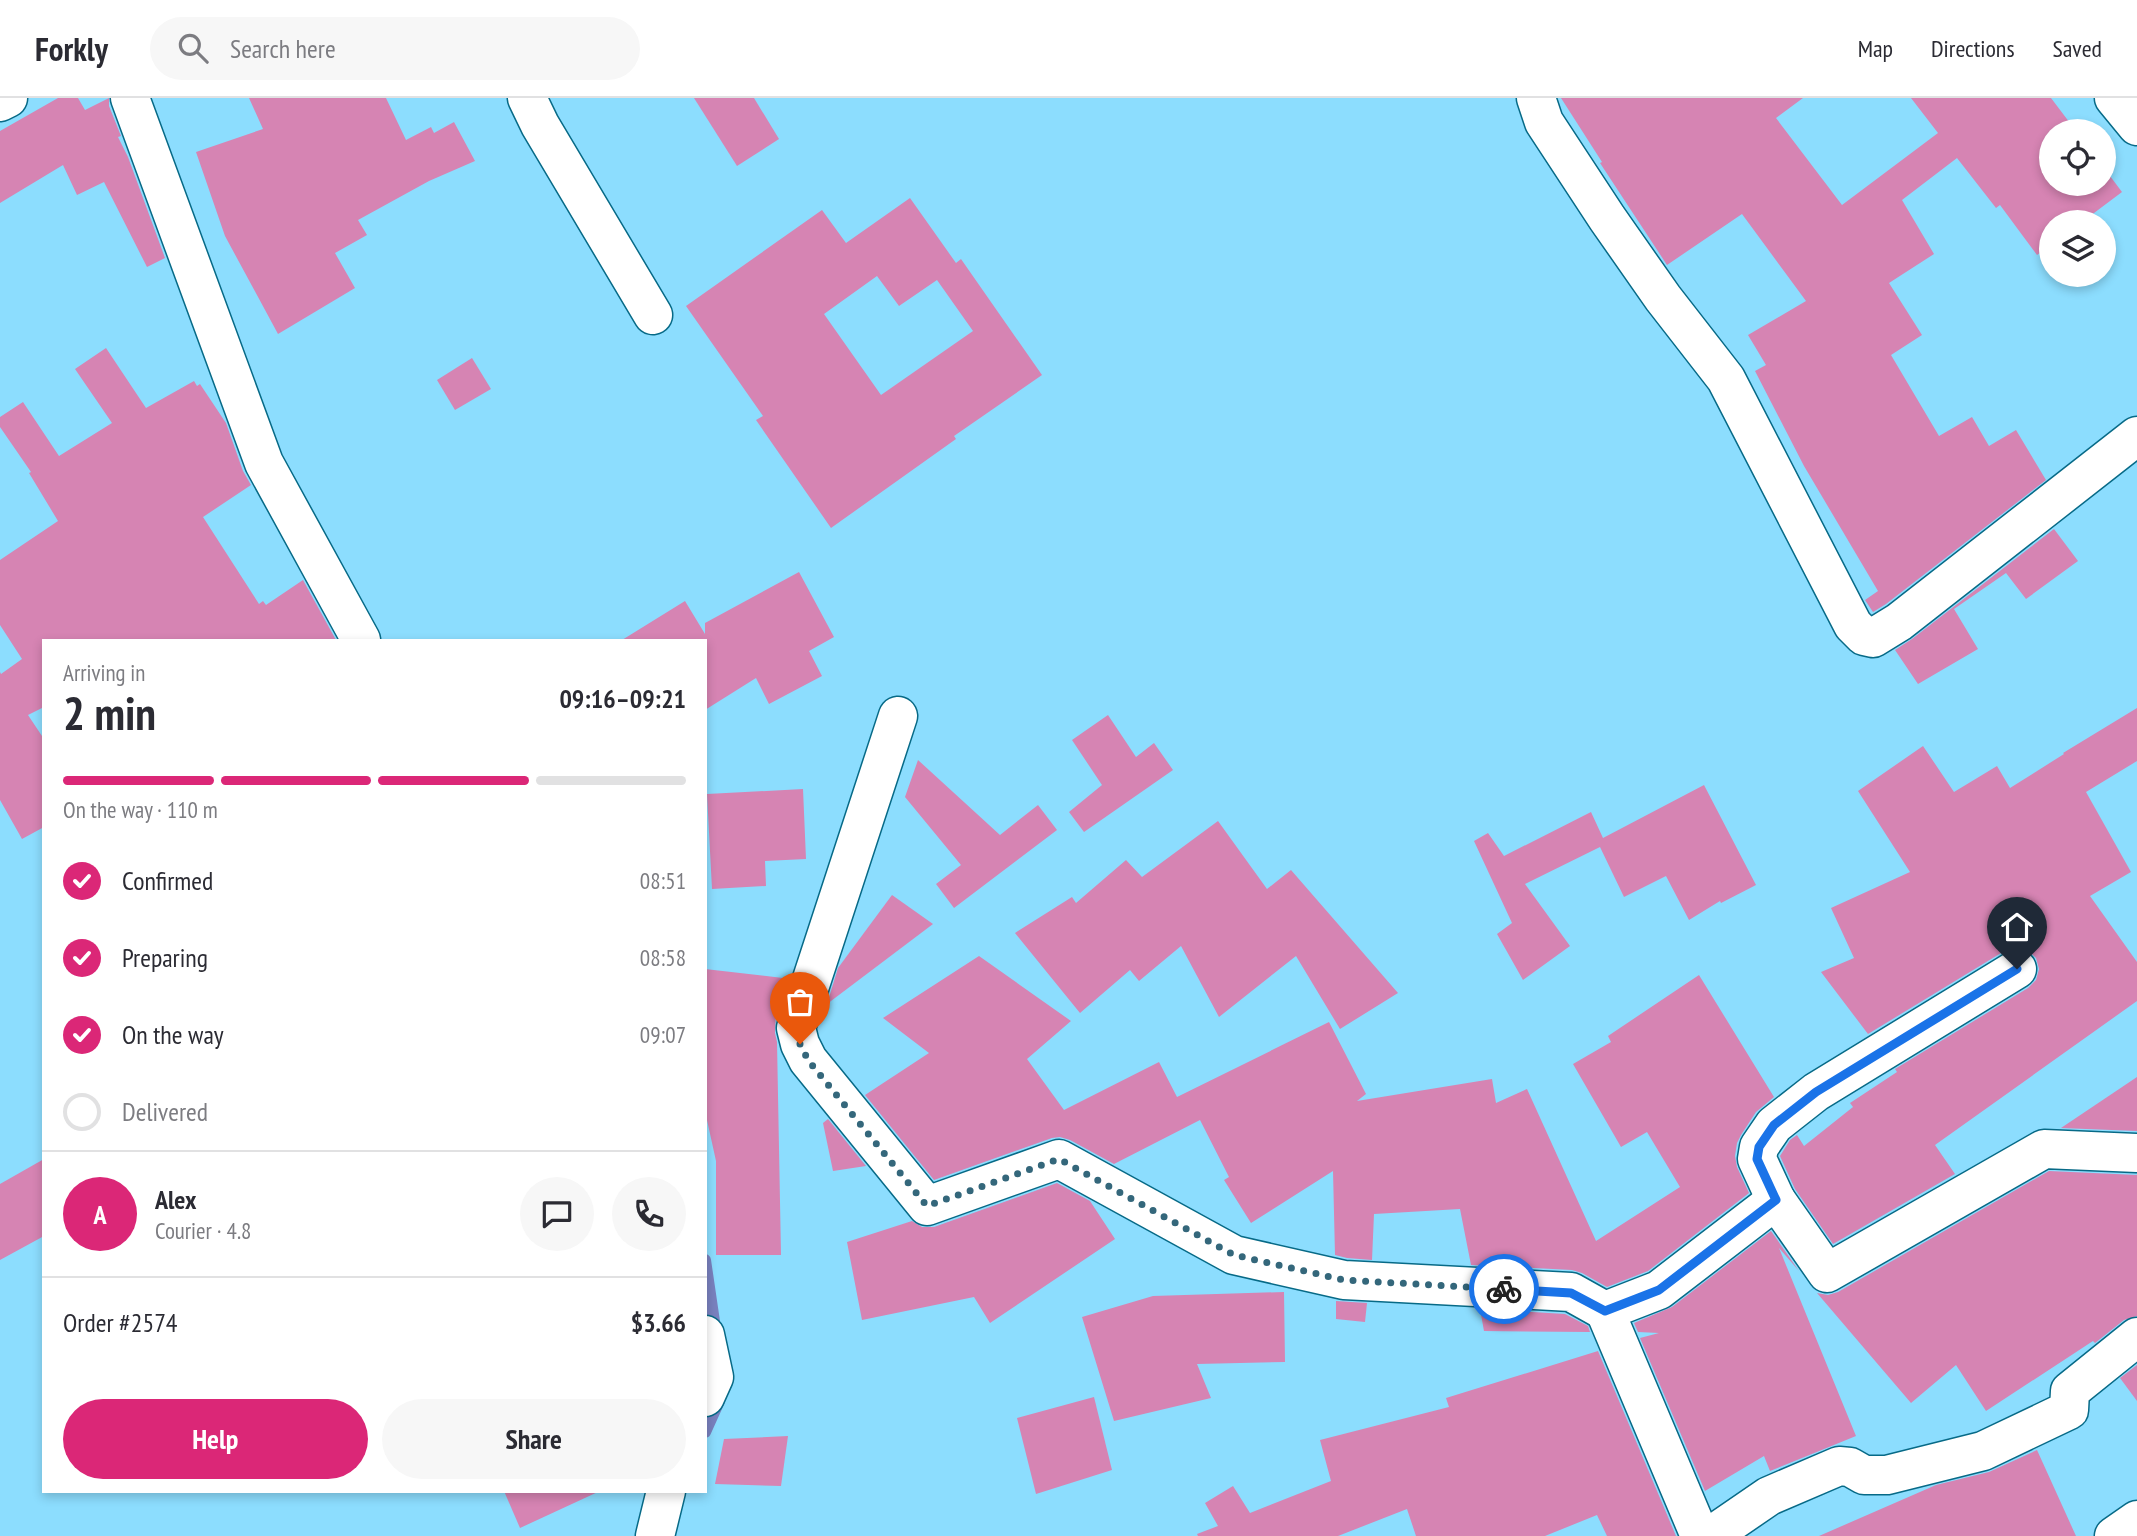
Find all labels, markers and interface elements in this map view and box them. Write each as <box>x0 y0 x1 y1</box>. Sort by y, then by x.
search box <box>150 17 640 80</box>
text: Forkly <box>35 27 108 70</box>
icon: search <box>174 29 212 67</box>
text: Search here <box>230 32 336 65</box>
text: Map <box>1858 33 1893 64</box>
text: Directions <box>1931 33 2015 64</box>
text: Saved <box>2053 33 2102 64</box>
map controls <box>2039 119 2116 287</box>
button: locate <box>2039 119 2116 196</box>
button: layers <box>2039 210 2116 287</box>
text: Arriving in <box>63 658 145 687</box>
text: 09:16–09:21 <box>559 682 686 715</box>
text: 2 min <box>63 683 156 743</box>
text: On the way · 110 m <box>63 795 218 824</box>
icon: check <box>63 862 101 900</box>
text: Confirmed <box>122 864 213 897</box>
text: 08:51 <box>640 866 686 895</box>
pin <box>1987 897 2047 969</box>
icon: home <box>1998 908 2036 946</box>
icon: check <box>63 939 101 977</box>
text: Preparing <box>122 941 208 974</box>
text: 08:58 <box>640 943 686 972</box>
pin <box>770 972 830 1044</box>
icon: bag <box>781 983 819 1021</box>
icon: check <box>63 1016 101 1054</box>
text: On the way <box>122 1018 224 1051</box>
text: 09:07 <box>640 1020 686 1049</box>
text: Delivered <box>122 1095 208 1128</box>
button: chat <box>520 1177 594 1251</box>
button: phone <box>612 1177 686 1251</box>
text: Alex <box>155 1183 196 1216</box>
text: A <box>93 1198 107 1231</box>
text: Courier · 4.8 <box>155 1216 251 1245</box>
courier <box>1469 1254 1539 1324</box>
icon: bike <box>1485 1270 1523 1308</box>
text: Order #2574 <box>63 1306 178 1339</box>
text: $3.66 <box>631 1306 686 1339</box>
button: Help <box>63 1399 368 1479</box>
button: Share <box>382 1399 686 1479</box>

